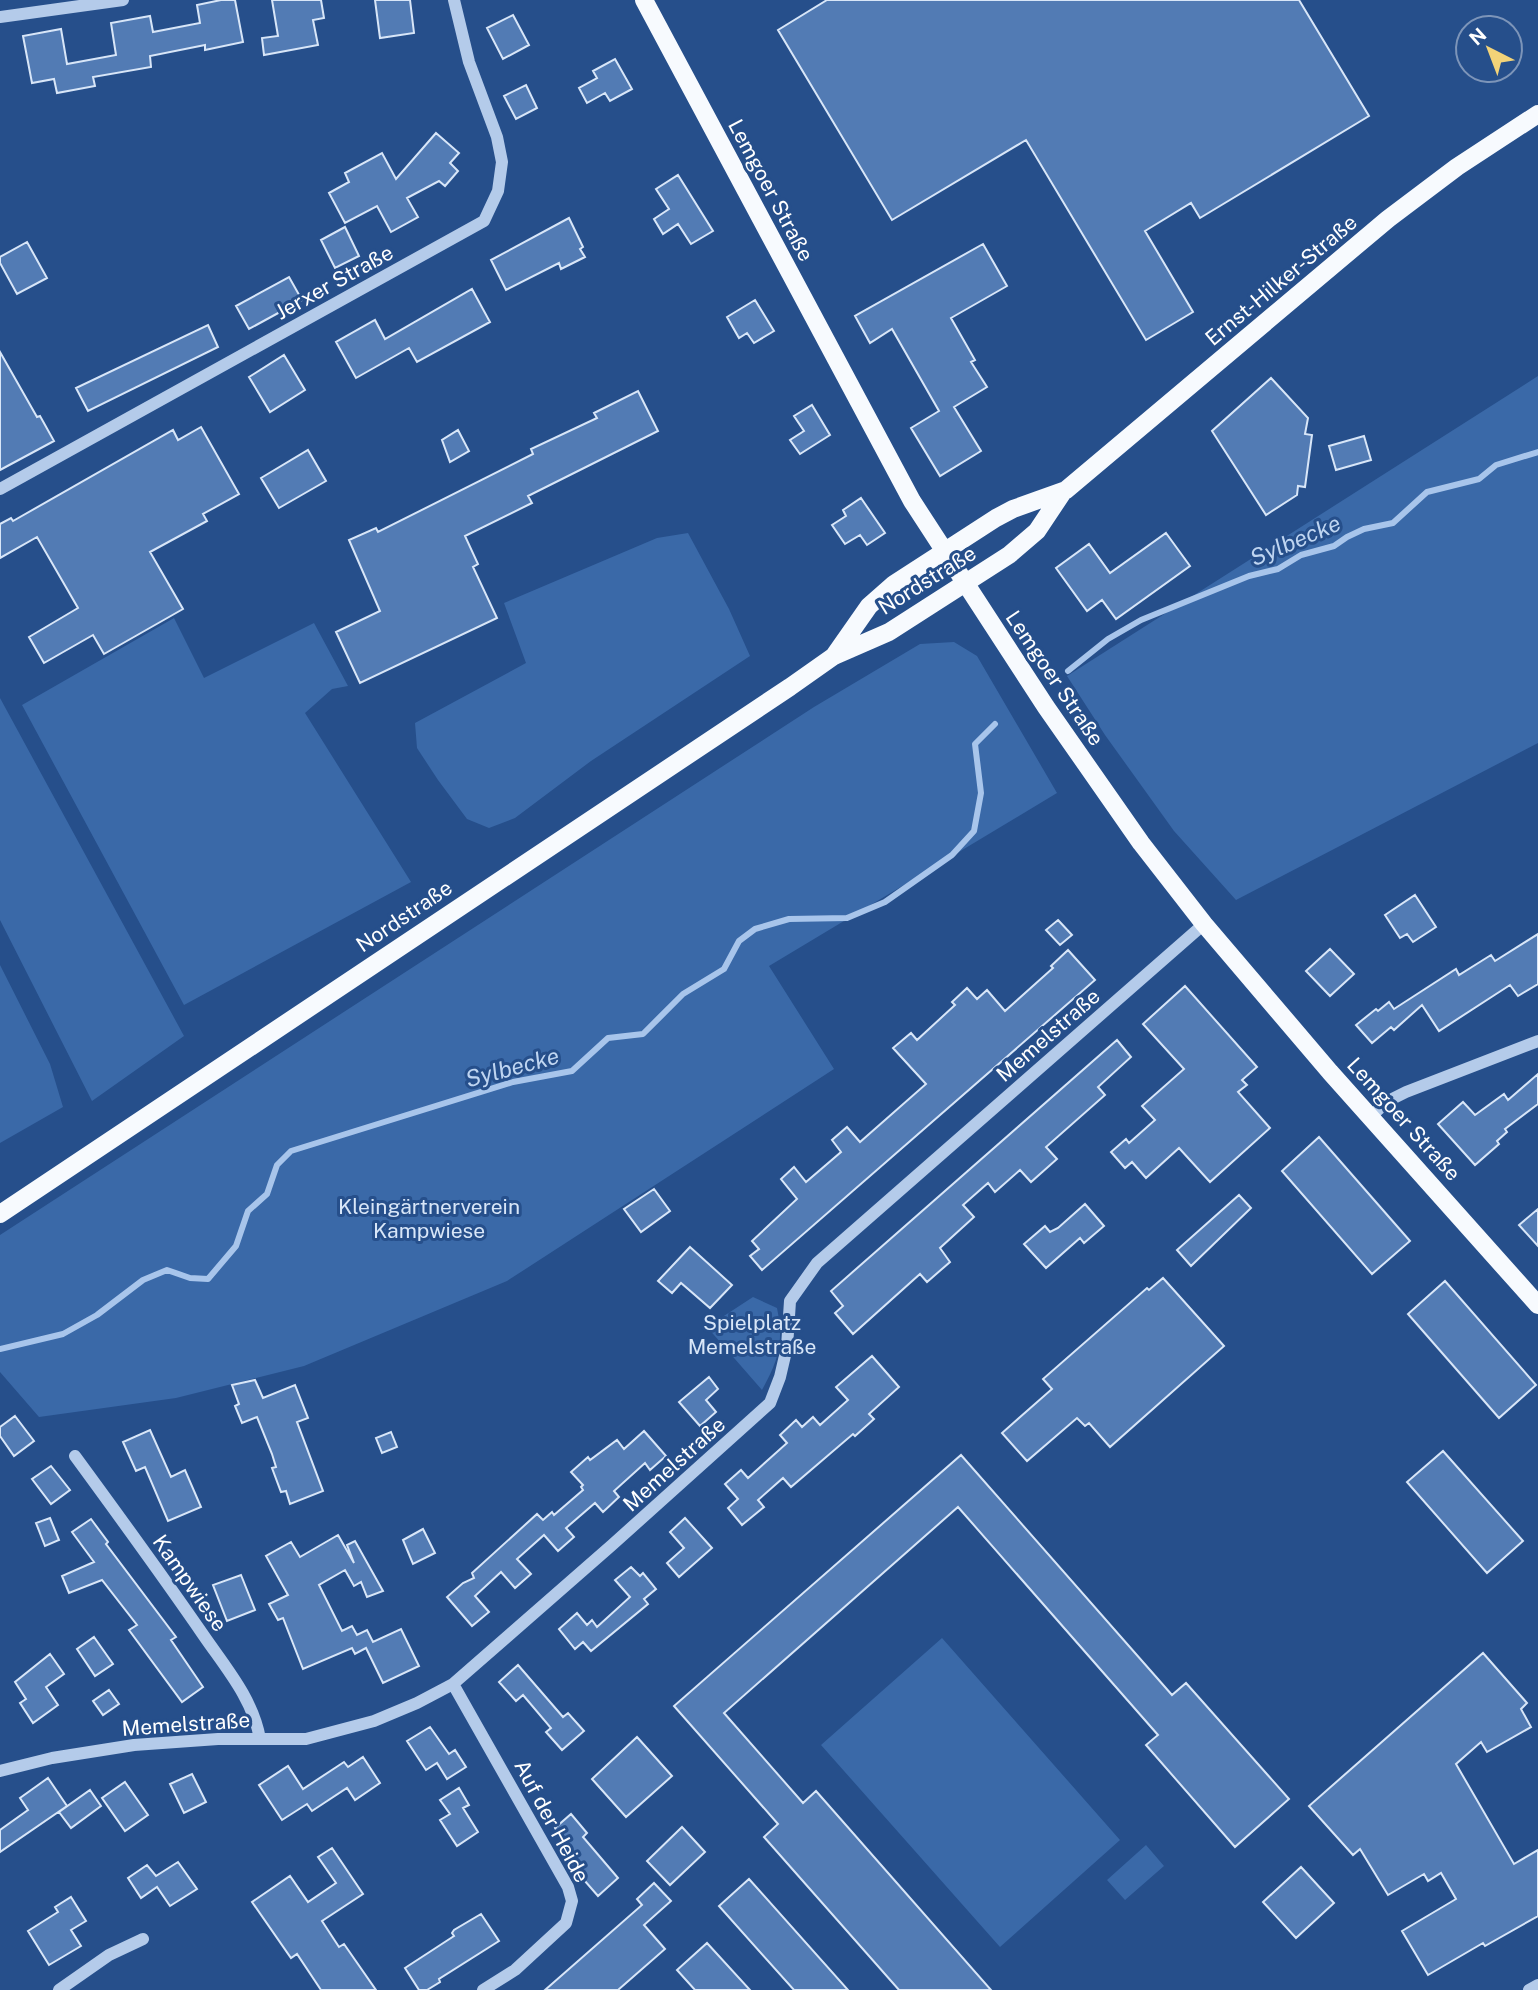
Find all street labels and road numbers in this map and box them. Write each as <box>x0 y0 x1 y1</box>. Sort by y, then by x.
street label: Lemgoer Straße <box>723 115 819 265</box>
street label: Ernst-Hilker-Straße <box>1200 209 1362 351</box>
street label: Jerxer Straße <box>271 239 397 325</box>
street label: Nordstraße <box>874 540 980 620</box>
street label: Lemgoer Straße <box>1001 606 1109 750</box>
street label: Nordstraße <box>351 875 457 957</box>
street label: Memelstraße <box>991 983 1105 1087</box>
street label: Lemgoer Straße <box>1342 1052 1466 1186</box>
street label: Memelstraße <box>618 1412 730 1516</box>
street label: Kampwiese <box>148 1530 232 1636</box>
street label: Memelstraße <box>121 1707 251 1741</box>
street label: Auf der Heide <box>509 1755 595 1887</box>

